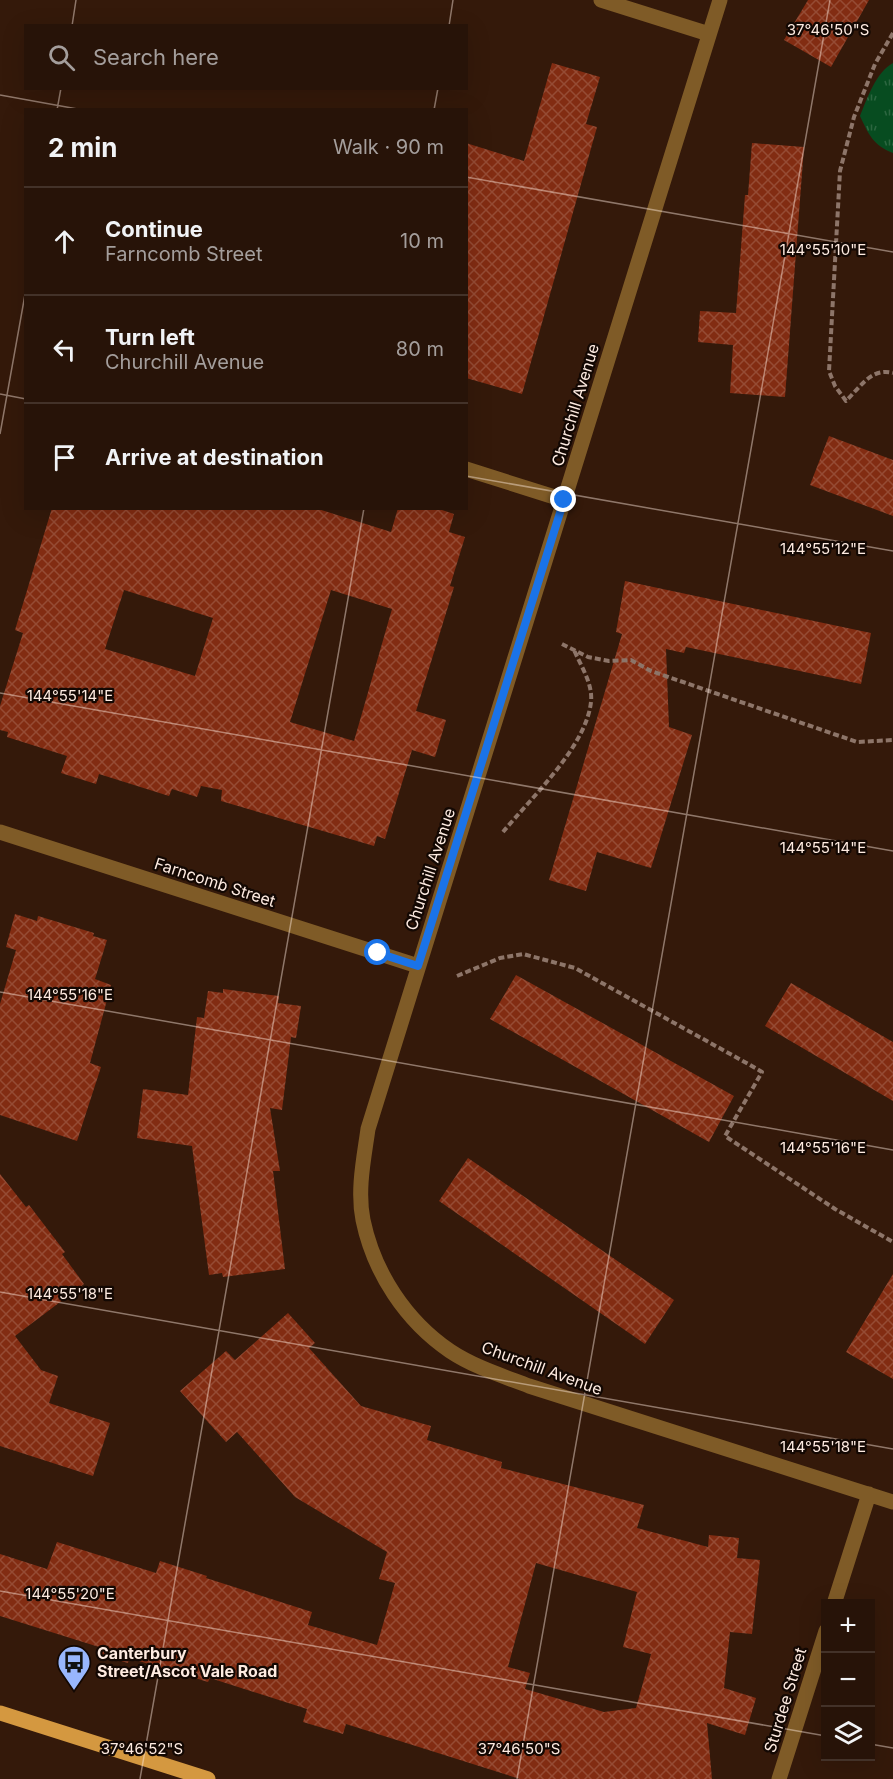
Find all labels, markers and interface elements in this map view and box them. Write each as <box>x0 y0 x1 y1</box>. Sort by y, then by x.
text: 37°46'50"S <box>787 20 869 39</box>
search box <box>24 24 468 90</box>
icon: search <box>45 41 78 74</box>
text: Search here <box>93 44 219 70</box>
text: 2 min <box>48 132 118 163</box>
text: Walk · 90 m <box>333 135 444 159</box>
text: Continue <box>105 216 203 242</box>
icon: ahead <box>48 225 81 258</box>
text: 10 m <box>400 229 444 253</box>
text: 144°55'10"E <box>780 240 866 259</box>
text: Farncomb Street <box>105 242 262 266</box>
text: Turn left <box>105 324 195 350</box>
icon: left <box>48 333 81 366</box>
text: 80 m <box>396 337 444 361</box>
street label: Churchill Avenue <box>547 341 603 469</box>
text: Churchill Avenue <box>105 350 264 374</box>
icon: arrive <box>48 441 81 474</box>
text: Arrive at destination <box>105 444 324 470</box>
route end <box>550 486 576 512</box>
text: 144°55'12"E <box>780 539 866 558</box>
text: 144°55'14"E <box>27 686 113 705</box>
street label: Churchill Avenue <box>401 805 459 933</box>
text: 144°55'14"E <box>780 838 866 857</box>
street label: Farncomb Street <box>152 853 278 911</box>
route start <box>364 939 390 965</box>
text: 144°55'16"E <box>27 985 113 1004</box>
text: 144°55'16"E <box>780 1138 866 1157</box>
text: 144°55'18"E <box>27 1284 113 1303</box>
street label: Churchill Avenue <box>479 1337 605 1399</box>
text: 144°55'18"E <box>780 1437 866 1456</box>
text: 144°55'20"E <box>25 1584 115 1603</box>
map controls <box>821 1599 875 1761</box>
button: + <box>821 1599 875 1653</box>
place label: Canterbury Street/Ascot Vale Road <box>97 1643 277 1681</box>
bus stop icon: Canterbury Street/Ascot Vale Road <box>56 1644 92 1691</box>
street label: Sturdee Street <box>760 1645 810 1755</box>
button: − <box>821 1653 875 1707</box>
button: layers <box>821 1707 875 1761</box>
text: 37°46'52"S <box>101 1739 183 1758</box>
text: 37°46'50"S <box>478 1739 560 1758</box>

